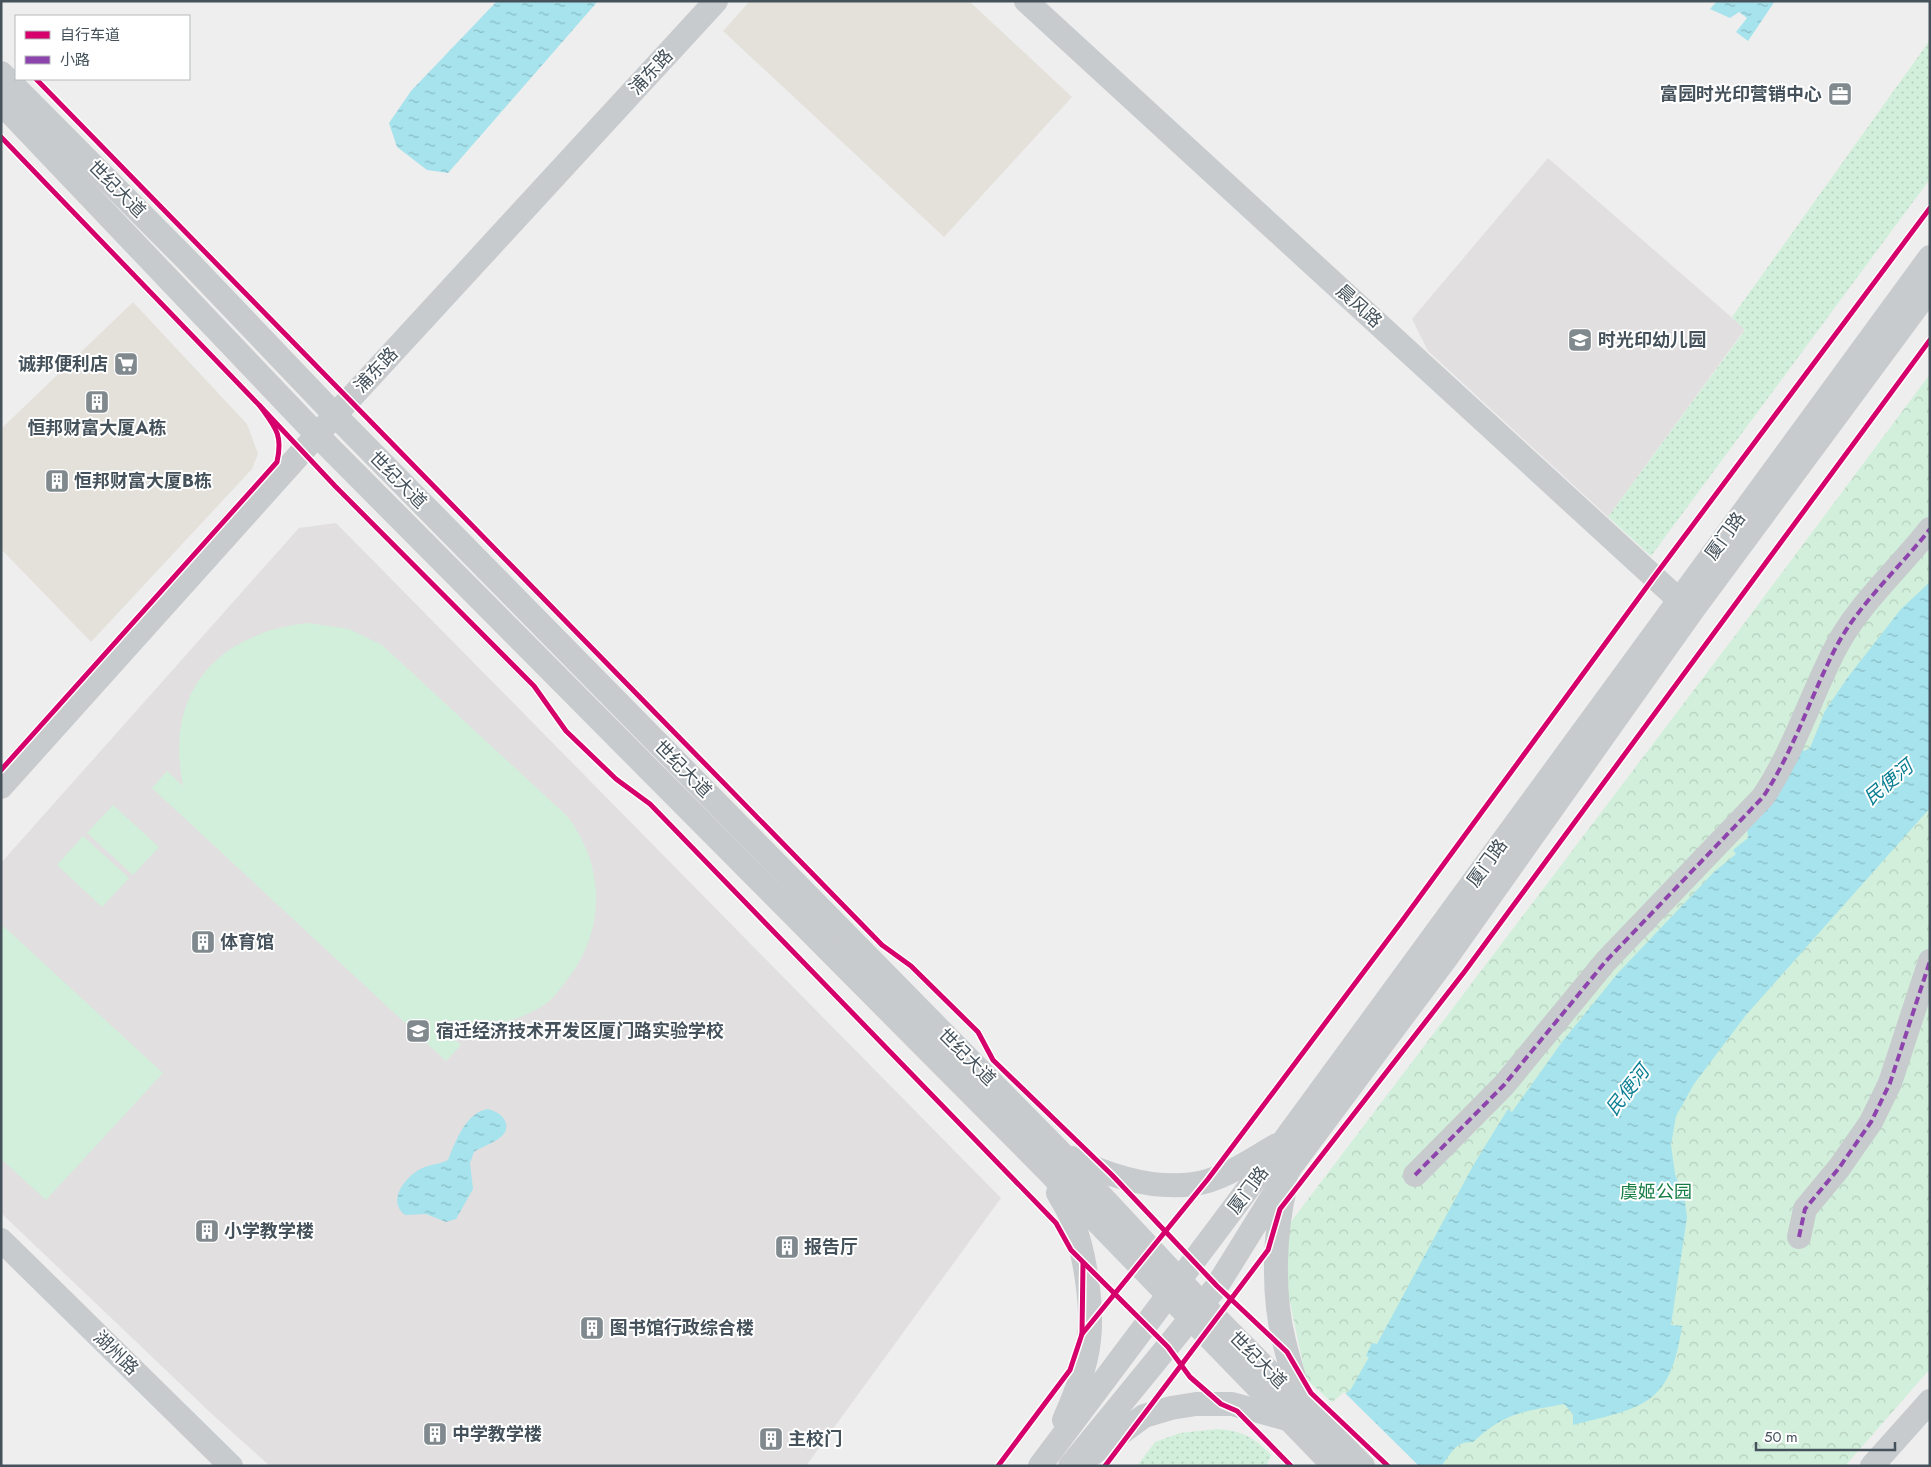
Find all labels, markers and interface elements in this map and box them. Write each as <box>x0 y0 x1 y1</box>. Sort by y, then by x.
legend <box>15 15 190 80</box>
text: 自行车道 <box>60 24 120 46</box>
street label: 浦东路 <box>623 43 679 101</box>
text: 小路 <box>60 49 90 71</box>
place label: 富园时光印营销中心 <box>1660 81 1822 107</box>
office icon: 富园时光印营销中心 <box>1827 81 1853 107</box>
street label: 世纪大道 <box>82 154 152 224</box>
street label: 晨风路 <box>1330 278 1388 334</box>
school or university icon: 时光印幼儿园 <box>1567 327 1593 353</box>
place label: 时光印幼儿园 <box>1598 327 1706 353</box>
street label: 浦东路 <box>348 341 404 399</box>
place label: 诚邦便利店 <box>18 351 108 377</box>
supermarket icon: 诚邦便利店 <box>113 351 139 377</box>
building icon: 恒邦财富大厦A栋 <box>84 389 110 415</box>
place label: 恒邦财富大厦A栋 <box>27 415 167 441</box>
street label: 世纪大道 <box>363 445 433 515</box>
building icon: 恒邦财富大厦B栋 <box>44 468 70 494</box>
place label: 恒邦财富大厦B栋 <box>74 468 212 494</box>
street label: 厦门路 <box>1699 507 1751 565</box>
street label: 世纪大道 <box>648 734 718 804</box>
water label: 民便河 <box>1858 751 1922 811</box>
street label: 厦门路 <box>1461 834 1513 892</box>
building icon: 体育馆 <box>190 929 216 955</box>
place label: 体育馆 <box>220 929 274 955</box>
school or university icon: 宿迁经济技术开发区厦门路实验学校 <box>405 1018 431 1044</box>
place label: 宿迁经济技术开发区厦门路实验学校 <box>436 1018 724 1044</box>
street label: 世纪大道 <box>932 1022 1002 1092</box>
water label: 民便河 <box>1599 1056 1658 1121</box>
street label: 厦门路 <box>1221 1161 1275 1219</box>
park label: 虞姬公园 <box>1620 1179 1692 1205</box>
building icon: 小学教学楼 <box>194 1218 220 1244</box>
place label: 小学教学楼 <box>224 1218 314 1244</box>
building icon: 报告厅 <box>774 1234 800 1260</box>
place label: 报告厅 <box>804 1234 858 1260</box>
building icon: 图书馆行政综合楼 <box>579 1315 605 1341</box>
place label: 图书馆行政综合楼 <box>610 1315 754 1341</box>
street label: 湖州路 <box>88 1325 144 1381</box>
street label: 世纪大道 <box>1223 1325 1293 1395</box>
scale bar <box>1756 1420 1895 1452</box>
building icon: 中学教学楼 <box>422 1421 448 1447</box>
place label: 中学教学楼 <box>452 1421 542 1447</box>
building icon: 主校门 <box>758 1426 784 1452</box>
place label: 主校门 <box>788 1426 842 1452</box>
text: 50 m <box>1764 1426 1798 1448</box>

